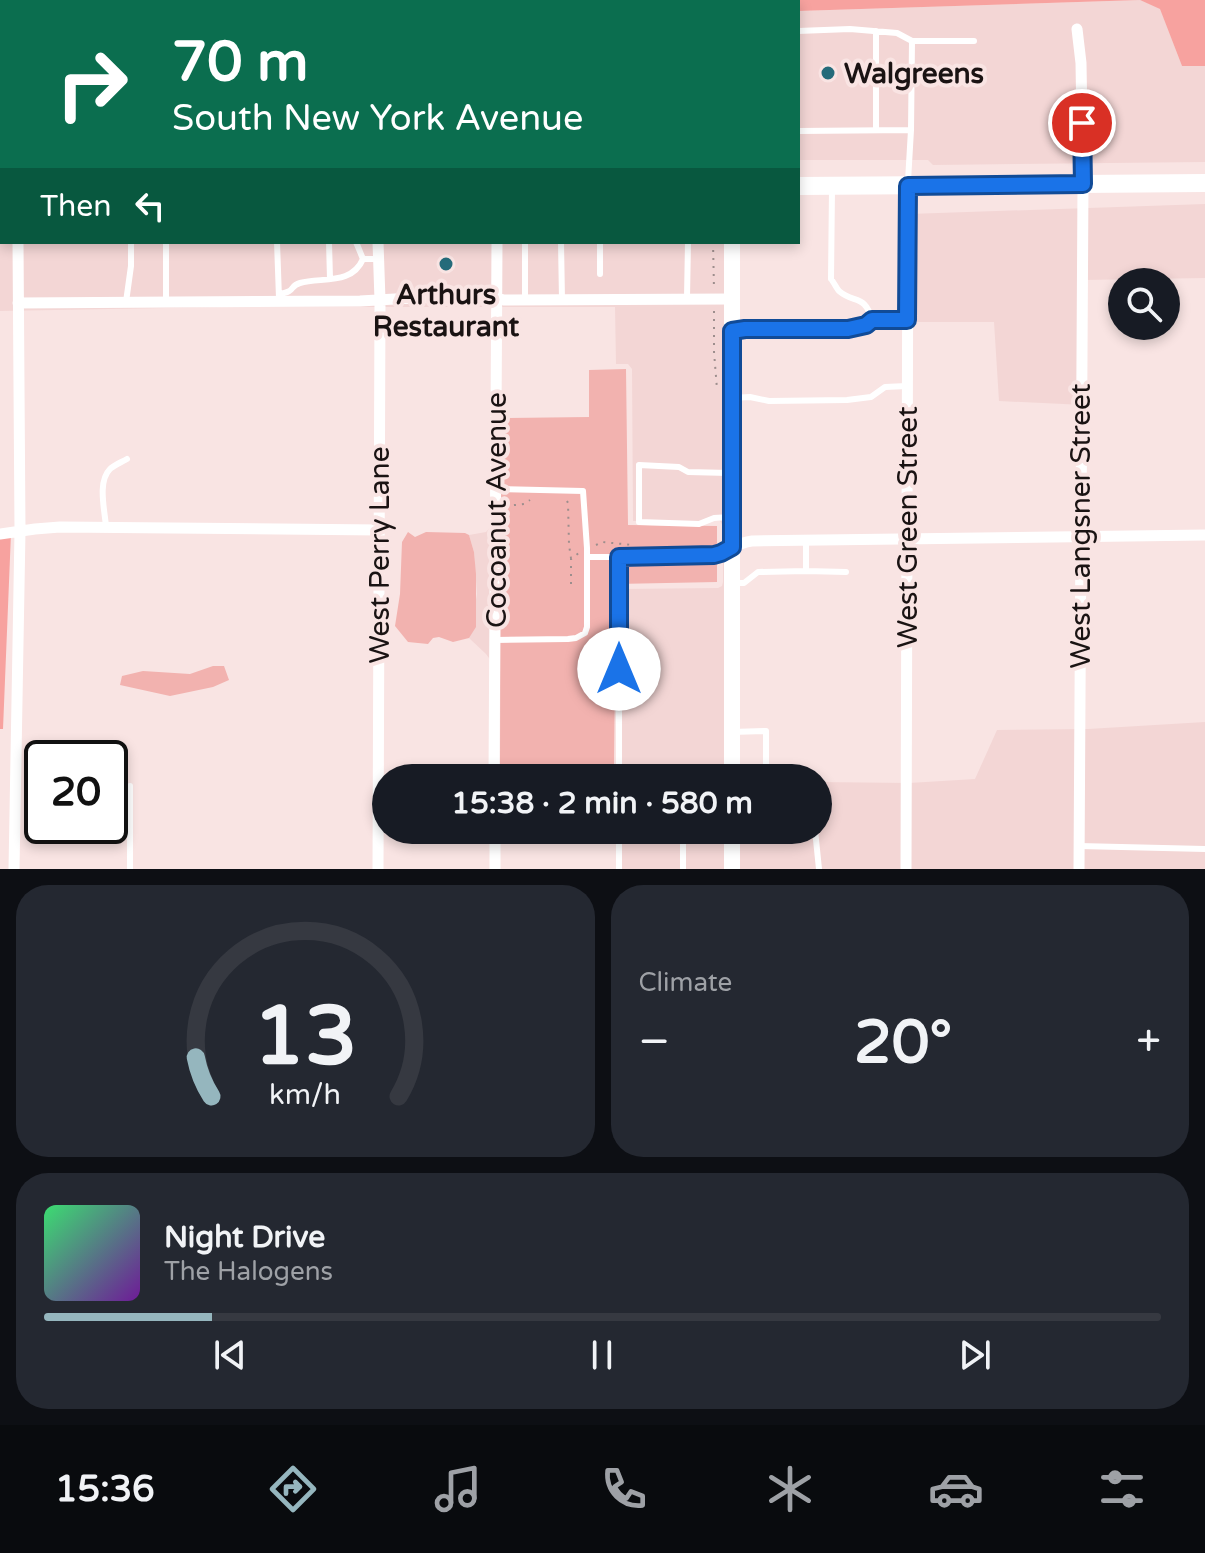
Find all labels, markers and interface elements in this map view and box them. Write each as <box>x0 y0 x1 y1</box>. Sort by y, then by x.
text: 70 m <box>172 29 308 96</box>
icon: right <box>40 32 144 136</box>
place label: Walgreens <box>844 57 984 91</box>
marker: Walgreens <box>819 64 837 82</box>
pin <box>1048 89 1116 157</box>
text: South New York Avenue <box>172 97 583 140</box>
icon: arrive <box>1060 101 1104 145</box>
icon: left <box>128 184 172 228</box>
text: Then <box>40 188 112 225</box>
marker: Arthurs Restaurant <box>437 255 455 273</box>
map controls <box>1108 268 1180 340</box>
button: search <box>1108 268 1180 340</box>
place label: Arthurs Restaurant <box>373 278 519 344</box>
street label: West Langsner Street <box>1064 383 1098 669</box>
street label: Cocoanut Avenue <box>480 392 514 628</box>
street label: West Green Street <box>891 406 925 648</box>
street label: West Perry Lane <box>363 446 397 664</box>
position arrow <box>577 627 661 711</box>
speed limit sign: 20 <box>24 740 128 844</box>
text: 15:38 · 2 min · 580 m <box>451 785 753 822</box>
text: Climate <box>639 967 732 998</box>
text: 13 <box>253 987 357 1087</box>
text: 20° <box>854 1007 952 1079</box>
text: − <box>639 1016 670 1069</box>
text: + <box>1136 1016 1161 1069</box>
text: km/h <box>269 1078 341 1112</box>
text: Night Drive <box>164 1219 325 1256</box>
text: The Halogens <box>164 1256 333 1287</box>
icon: previous <box>208 1333 252 1377</box>
icon: pause <box>580 1333 624 1377</box>
icon: next <box>953 1333 997 1377</box>
icon: directions <box>265 1461 321 1517</box>
icon: music <box>430 1461 486 1517</box>
icon: phone <box>596 1461 652 1517</box>
icon: climate <box>762 1461 818 1517</box>
icon: car <box>928 1461 984 1517</box>
icon: filters <box>1094 1461 1150 1517</box>
text: 15:36 <box>55 1468 155 1511</box>

